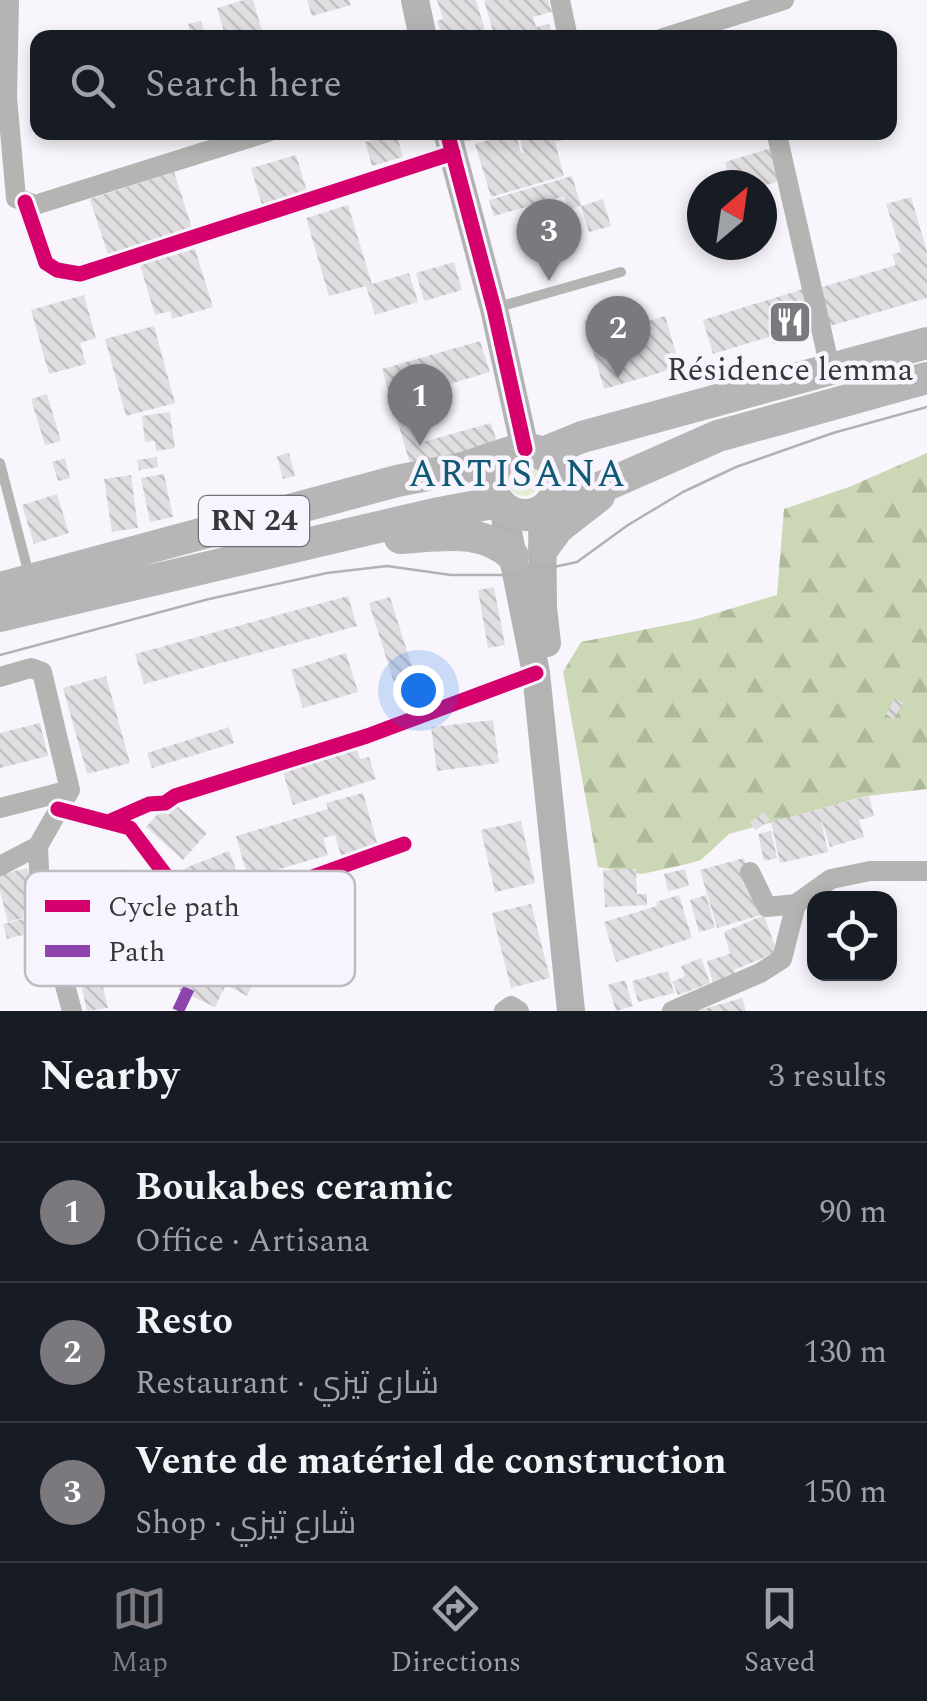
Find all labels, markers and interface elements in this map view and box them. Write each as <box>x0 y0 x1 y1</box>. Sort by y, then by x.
search box <box>30 30 897 140</box>
text: Search here <box>145 56 342 114</box>
icon: search <box>65 58 120 113</box>
north arrow <box>687 170 777 260</box>
pin: 3 <box>516 198 582 281</box>
pin: 2 <box>586 296 650 378</box>
restaurant icon: Résidence lemma <box>767 299 813 345</box>
place label: Résidence lemma <box>667 346 914 395</box>
pin: 1 <box>388 364 452 446</box>
district label: ARTISANA <box>408 446 628 504</box>
road number: RN 24 <box>199 496 309 546</box>
your location <box>393 665 444 716</box>
legend <box>25 871 355 986</box>
text: Cycle path <box>108 886 240 929</box>
map controls <box>807 891 897 981</box>
button: locate <box>807 891 897 981</box>
text: Path <box>108 931 165 974</box>
text: Nearby <box>40 1045 179 1108</box>
text: 3 results <box>768 1052 887 1101</box>
text: Boukabes ceramic <box>135 1159 454 1217</box>
text: 1 <box>64 1188 81 1237</box>
text: 90 m <box>819 1188 887 1237</box>
text: Office · Artisana <box>135 1217 370 1266</box>
text: Resto <box>135 1293 233 1351</box>
text: 2 <box>64 1328 81 1377</box>
text: 130 m <box>803 1328 887 1377</box>
text: Restaurant · شارع تيزي <box>135 1359 439 1408</box>
text: Vente de matériel de construction <box>135 1433 727 1491</box>
text: 3 <box>64 1468 81 1517</box>
text: 150 m <box>803 1468 887 1517</box>
text: Shop · شارع تيزي <box>135 1499 356 1548</box>
tab: Map <box>111 1581 168 1684</box>
tab: Directions <box>390 1581 521 1684</box>
tab: Saved <box>744 1581 816 1684</box>

